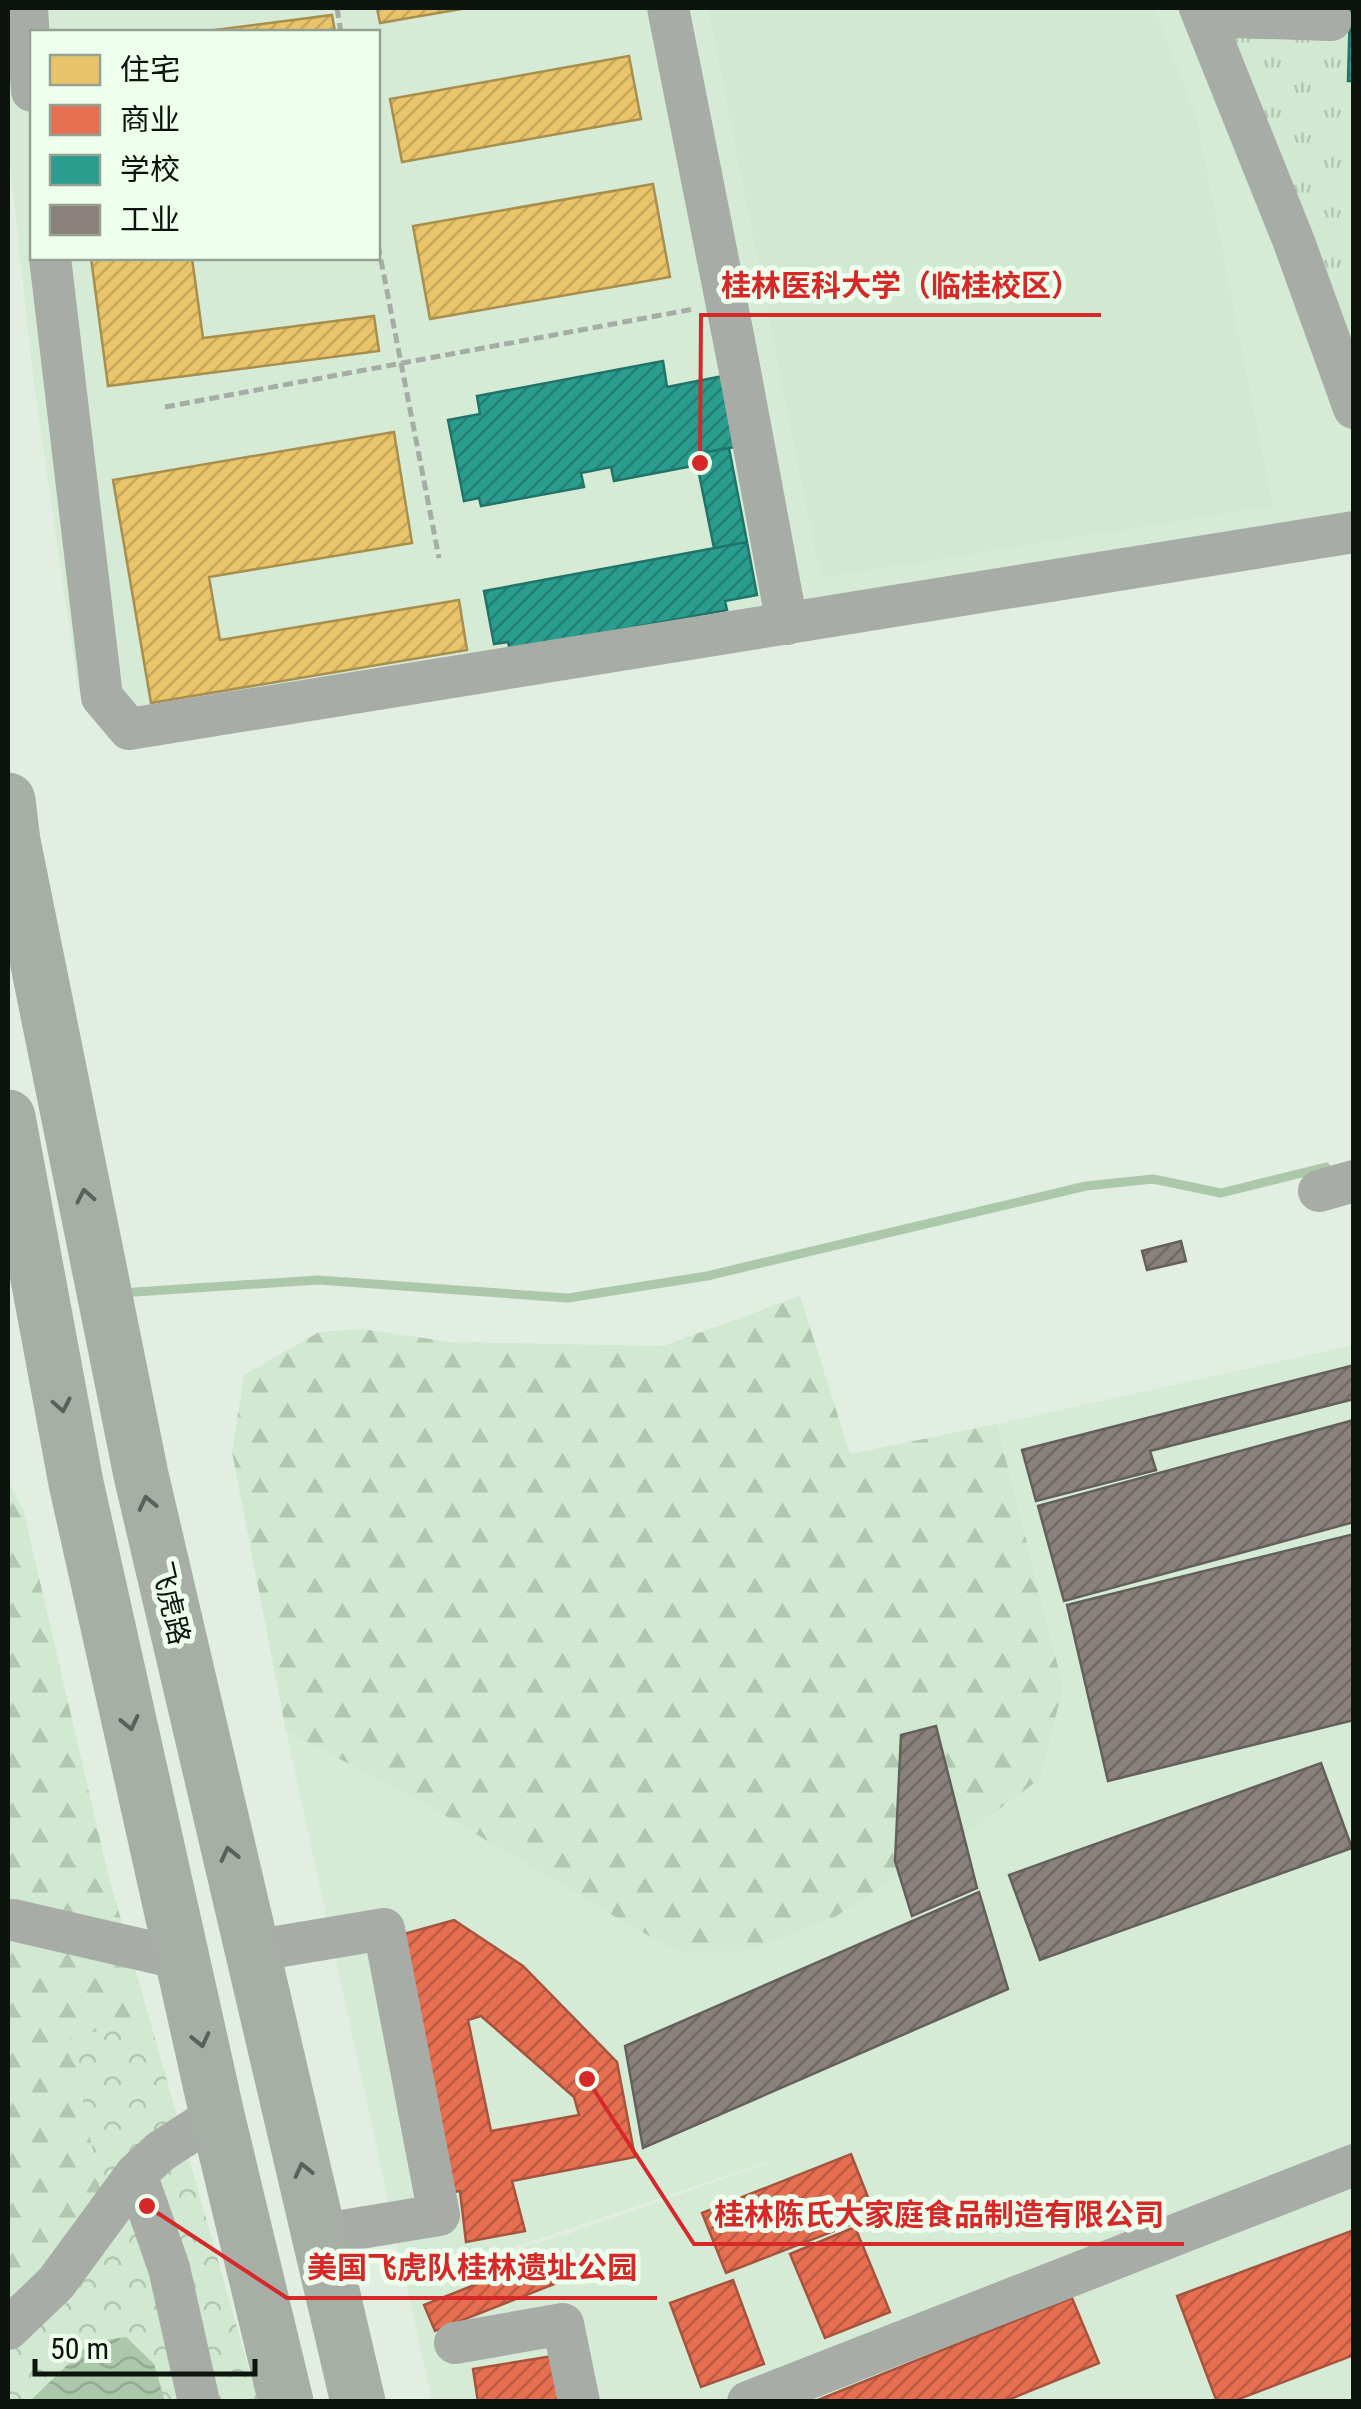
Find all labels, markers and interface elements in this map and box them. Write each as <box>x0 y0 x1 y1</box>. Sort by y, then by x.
legend <box>30 30 380 260</box>
text: 住宅 <box>120 52 180 87</box>
text: 商业 <box>120 102 180 137</box>
text: 学校 <box>120 152 180 187</box>
text: 工业 <box>120 202 180 237</box>
callout: 桂林医科大学（临桂校区） <box>701 255 1101 315</box>
text: 桂林医科大学（临桂校区） <box>721 268 1081 303</box>
one-way arrow <box>75 1188 96 1205</box>
one-way arrow <box>51 1397 72 1413</box>
one-way arrow <box>138 1495 159 1512</box>
street label: 飞虎路 <box>145 1558 196 1648</box>
one-way arrow <box>118 1714 139 1731</box>
one-way arrow <box>220 1846 241 1863</box>
one-way arrow <box>189 2031 210 2048</box>
one-way arrow <box>294 2162 315 2179</box>
callout: 桂林陈氏大家庭食品制造有限公司 <box>694 2184 1184 2244</box>
text: 桂林陈氏大家庭食品制造有限公司 <box>714 2197 1164 2232</box>
callout: 美国飞虎队桂林遗址公园 <box>287 2238 657 2298</box>
text: 美国飞虎队桂林遗址公园 <box>307 2250 637 2285</box>
scale bar <box>35 2314 255 2376</box>
text: 50 m <box>50 2331 109 2366</box>

